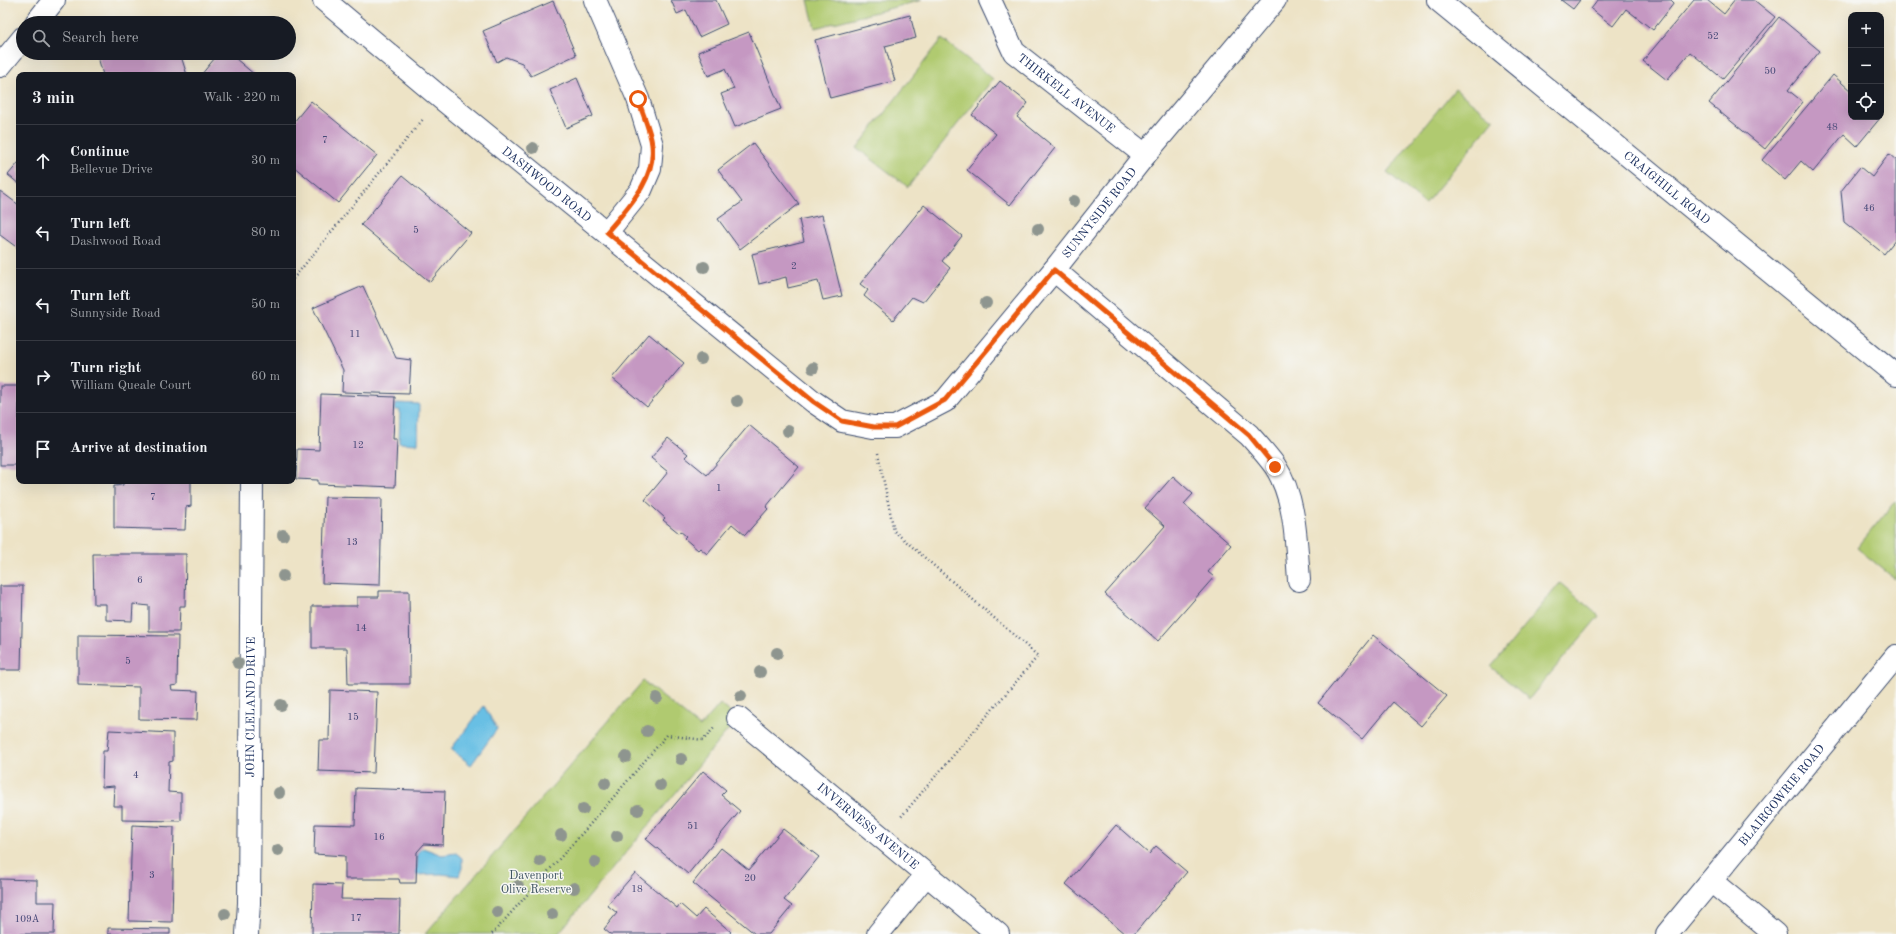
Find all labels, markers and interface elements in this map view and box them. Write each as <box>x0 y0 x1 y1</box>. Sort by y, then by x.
map controls <box>1848 12 1884 120</box>
button: + <box>1848 12 1884 48</box>
search box <box>16 16 296 60</box>
icon: search <box>30 27 52 49</box>
text: Search here <box>62 31 139 46</box>
house number: 52 <box>1707 31 1719 41</box>
button: − <box>1848 48 1884 84</box>
street label: THIRKELL AVENUE <box>1015 52 1117 136</box>
house number: 50 <box>1764 66 1776 76</box>
button: locate <box>1848 84 1884 120</box>
text: 3 min <box>32 90 75 107</box>
route start <box>629 90 647 108</box>
text: Walk · 220 m <box>203 91 280 104</box>
house number: 48 <box>1826 122 1838 132</box>
house number: 7 <box>322 135 328 145</box>
text: Continue <box>70 145 129 160</box>
street label: DASHWOOD ROAD <box>499 145 593 225</box>
icon: ahead <box>32 150 54 172</box>
street label: CRAIGHILL ROAD <box>1621 150 1712 227</box>
text: 30 m <box>251 154 280 167</box>
text: Bellevue Drive <box>70 163 153 176</box>
street label: SUNNYSIDE ROAD <box>1061 166 1139 261</box>
house number: 46 <box>1863 203 1875 213</box>
text: Turn left <box>70 217 130 232</box>
icon: left <box>32 222 54 244</box>
house number: 5 <box>413 225 419 235</box>
text: 80 m <box>251 226 280 239</box>
text: Dashwood Road <box>70 235 161 248</box>
house number: 2 <box>791 261 797 271</box>
text: Turn left <box>70 289 130 304</box>
icon: left <box>32 294 54 316</box>
text: 50 m <box>251 298 280 311</box>
text: Sunnyside Road <box>70 307 160 320</box>
house number: 11 <box>349 329 361 339</box>
text: Turn right <box>70 361 141 376</box>
icon: right <box>32 366 54 388</box>
text: 60 m <box>251 370 280 383</box>
text: William Queale Court <box>70 379 191 392</box>
icon: arrive <box>32 438 54 460</box>
house number: 12 <box>352 440 364 450</box>
text: Arrive at destination <box>70 441 208 456</box>
route end <box>1266 458 1284 476</box>
house number: 1 <box>716 483 722 493</box>
house number: 7 <box>150 492 156 502</box>
house number: 13 <box>346 537 358 547</box>
house number: 6 <box>137 575 143 585</box>
house number: 14 <box>355 623 367 633</box>
street label: JOHN CLELAND DRIVE <box>245 637 258 778</box>
house number: 5 <box>125 656 131 666</box>
house number: 15 <box>347 712 359 722</box>
street label: BLAIRGOWRIE ROAD <box>1737 743 1827 849</box>
house number: 4 <box>133 770 139 780</box>
street label: INVERNESS AVENUE <box>814 781 920 872</box>
house number: 51 <box>687 821 699 831</box>
house number: 16 <box>373 832 385 842</box>
house number: 3 <box>149 870 155 880</box>
park label: Davenport Olive Reserve <box>501 870 572 896</box>
house number: 20 <box>744 873 756 883</box>
house number: 18 <box>631 884 643 894</box>
house number: 17 <box>350 913 362 923</box>
house number: 109A <box>14 914 40 924</box>

